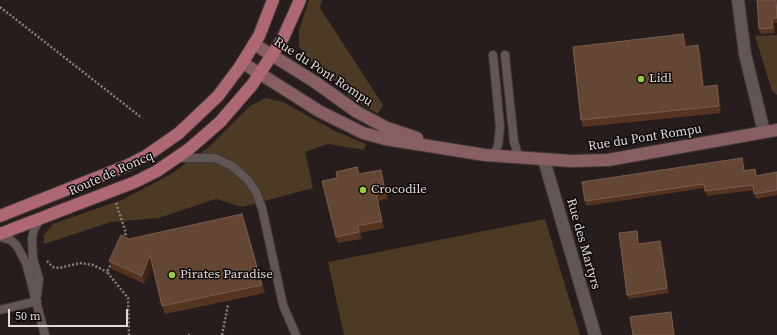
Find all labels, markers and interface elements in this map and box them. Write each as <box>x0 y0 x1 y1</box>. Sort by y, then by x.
street label: Rue du Pont Rompu <box>271 34 375 110</box>
place label: Lidl <box>649 71 672 87</box>
marker: Lidl <box>636 74 646 84</box>
street label: Rue du Pont Rompu <box>587 121 703 155</box>
street label: Route de Roncq <box>66 148 156 200</box>
place label: Crocodile <box>371 182 427 198</box>
marker: Crocodile <box>358 185 368 195</box>
street label: Rue des Martyrs <box>563 197 603 291</box>
place label: Pirates Paradise <box>180 267 273 283</box>
marker: Pirates Paradise <box>167 270 177 280</box>
scale bar <box>10 301 130 327</box>
text: 50 m <box>15 308 41 324</box>

